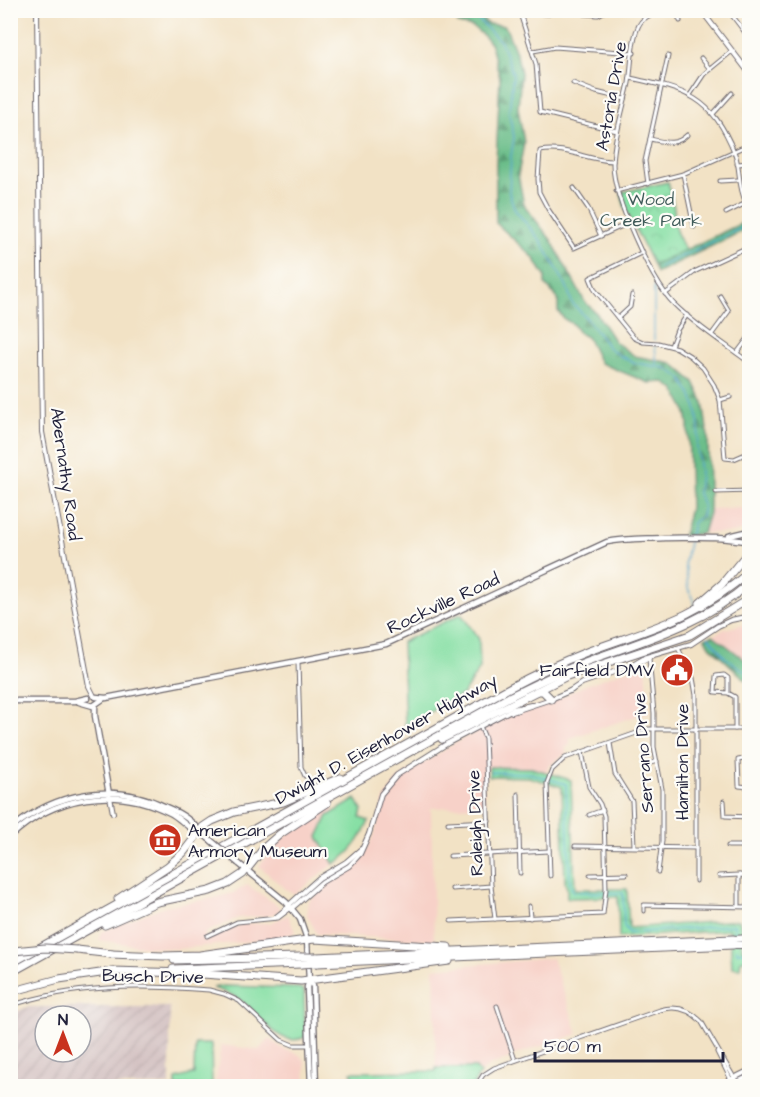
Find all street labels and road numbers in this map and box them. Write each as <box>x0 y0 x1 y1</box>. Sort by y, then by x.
street label: Astoria Drive <box>590 39 633 153</box>
street label: Abernathy Road <box>43 406 87 542</box>
street label: Rockville Road <box>383 566 504 640</box>
street label: Dwight D. Eisenhower Highway <box>271 668 502 812</box>
street label: Serrano Drive <box>627 692 660 814</box>
street label: Hamilton Drive <box>670 703 695 820</box>
street label: Raleigh Drive <box>461 769 491 876</box>
street label: Busch Drive <box>102 963 204 990</box>

